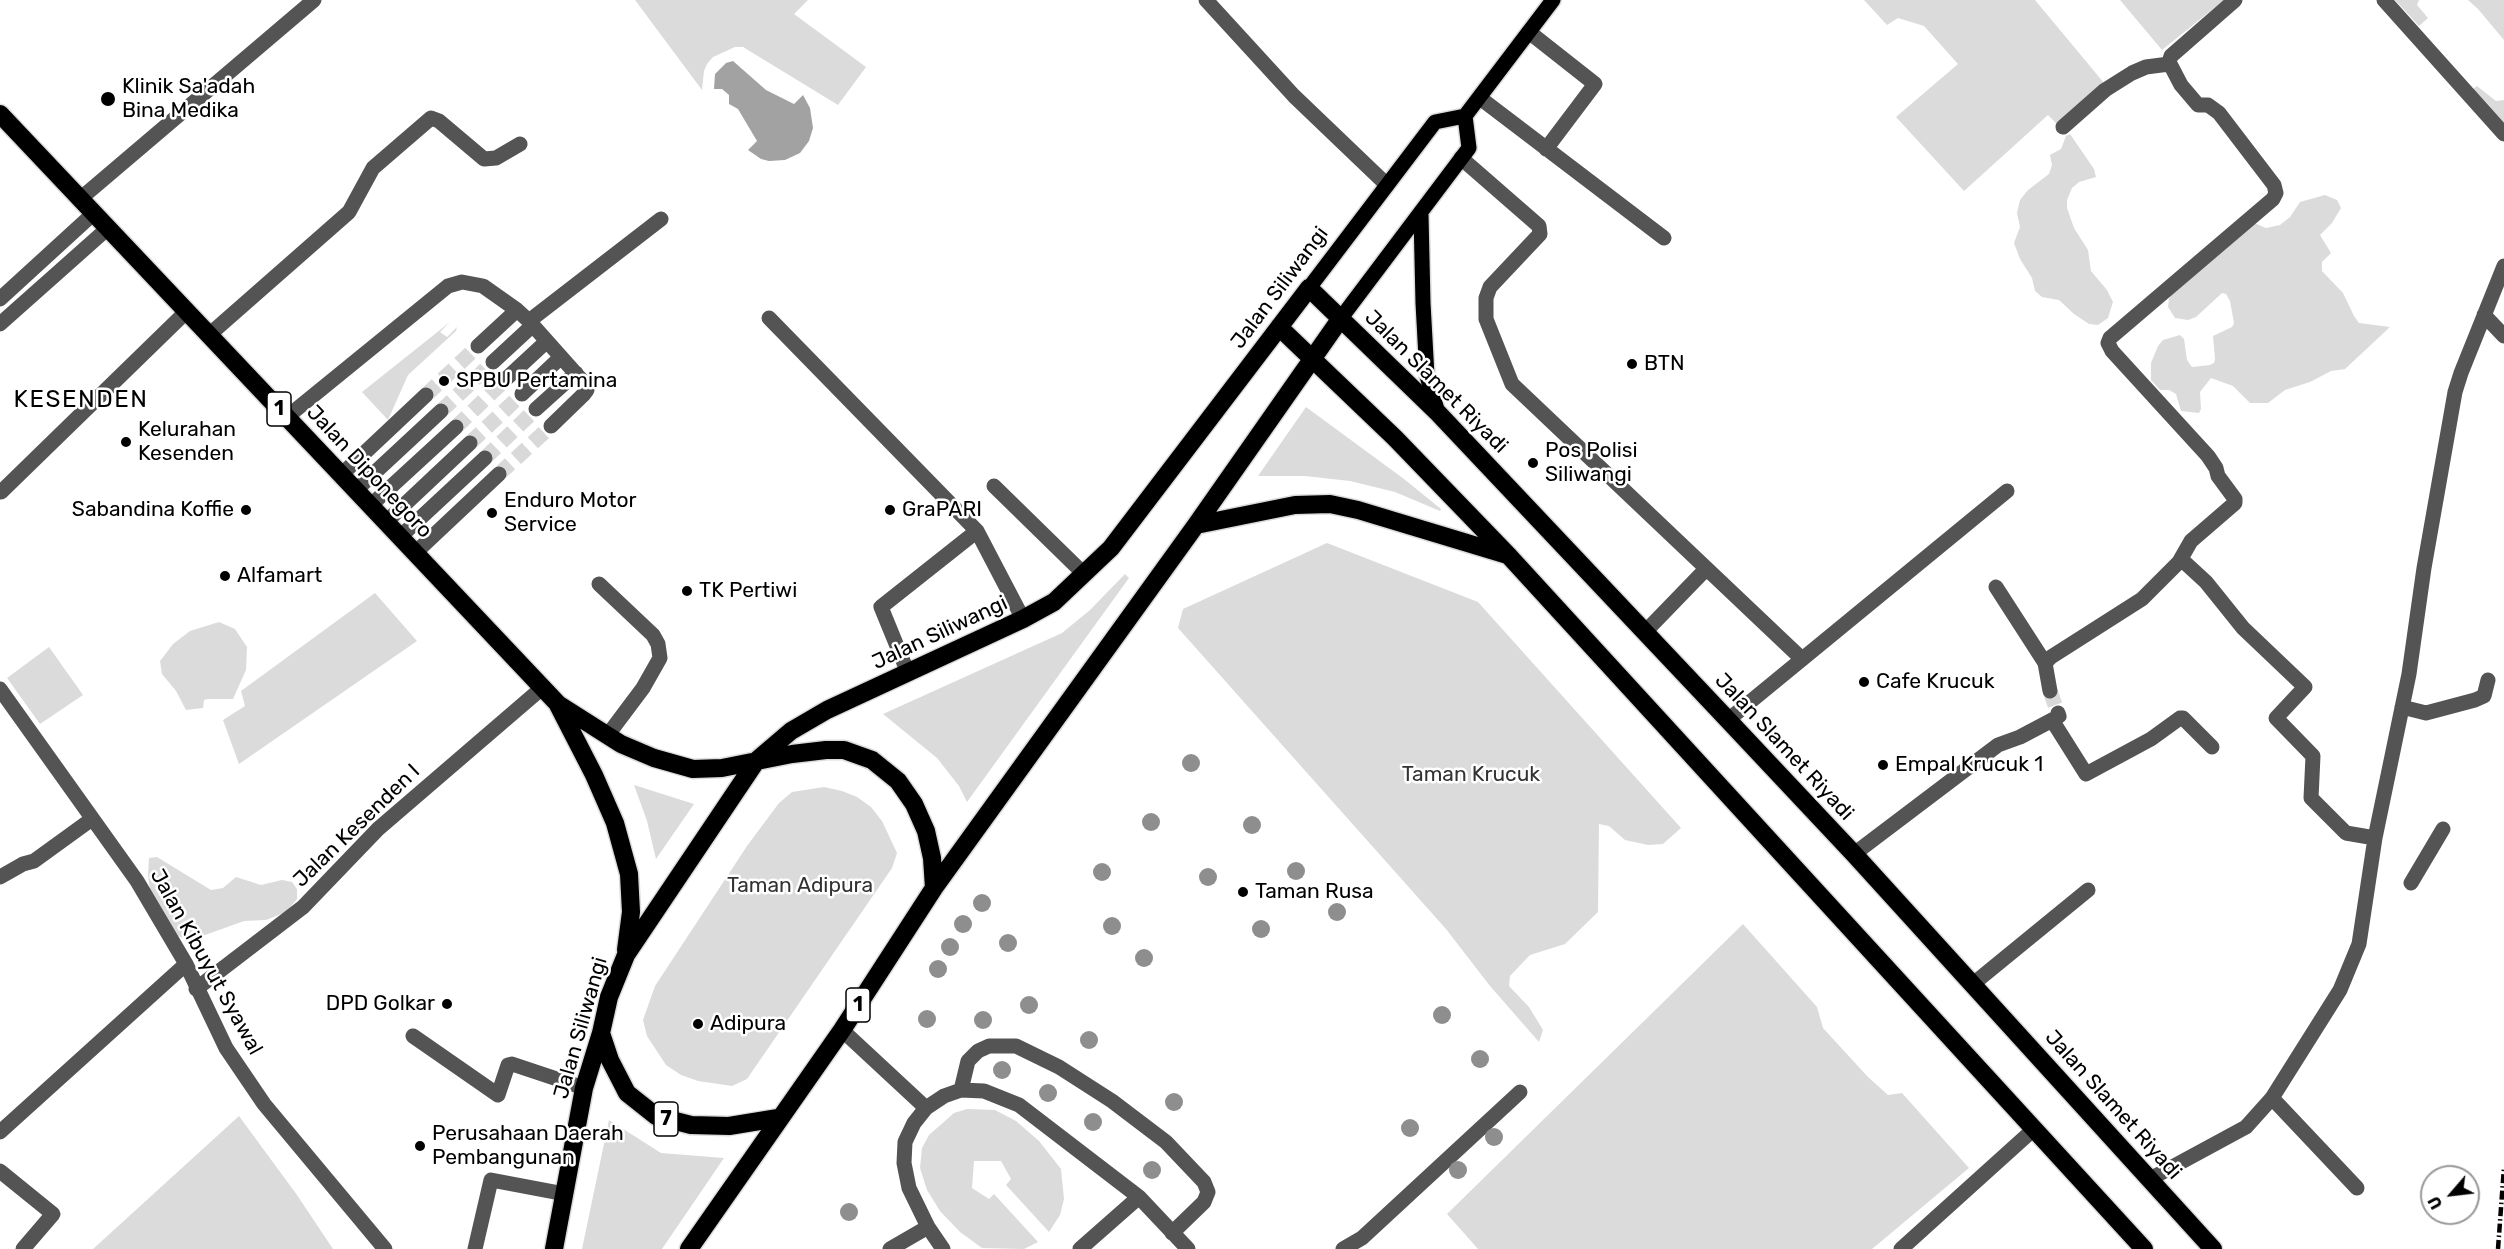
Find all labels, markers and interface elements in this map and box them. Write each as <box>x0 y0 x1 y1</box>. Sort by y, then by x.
place label: Klinik Sa'adah Bina Medika <box>122 74 255 124</box>
marker: Klinik Sa'adah Bina Medika <box>99 90 117 108</box>
street label: Jalan Siliwangi <box>1226 222 1334 354</box>
street label: Jalan Slamet Riyadi <box>1359 305 1513 459</box>
place label: BTN <box>1644 351 1685 377</box>
marker: BTN <box>1625 357 1639 371</box>
place label: SPBU Pertamina <box>456 368 617 394</box>
marker: SPBU Pertamina <box>437 374 451 388</box>
district label: KESENDEN <box>14 386 148 414</box>
road number: 1 <box>267 392 291 426</box>
street label: Jalan Diponegoro <box>301 400 437 544</box>
place label: Kelurahan Kesenden <box>138 417 236 467</box>
marker: Kelurahan Kesenden <box>119 435 133 449</box>
place label: Pos Polisi Siliwangi <box>1545 438 1638 488</box>
marker: Pos Polisi Siliwangi <box>1526 456 1540 470</box>
place label: Enduro Motor Service <box>504 488 636 538</box>
place label: Sabandina Koffie <box>72 497 234 523</box>
place label: GraPARI <box>902 497 982 523</box>
marker: Sabandina Koffie <box>239 503 253 517</box>
marker: GraPARI <box>883 503 897 517</box>
marker: Enduro Motor Service <box>485 506 499 520</box>
place label: Alfamart <box>237 563 322 589</box>
marker: Alfamart <box>218 569 232 583</box>
place label: TK Pertiwi <box>699 578 797 604</box>
marker: TK Pertiwi <box>680 584 694 598</box>
street label: Jalan Siliwangi <box>868 591 1012 675</box>
street label: Jalan Slamet Riyadi <box>1709 668 1859 826</box>
place label: Cafe Krucuk <box>1876 669 1995 695</box>
marker: Cafe Krucuk <box>1857 675 1871 689</box>
place label: Empal Krucuk 1 <box>1895 752 2043 778</box>
marker: Empal Krucuk 1 <box>1876 758 1890 772</box>
street label: Jalan Kesenden I <box>288 759 426 893</box>
park label: Taman Krucuk <box>1402 762 1540 788</box>
street label: Jalan Kibuyut Syawal <box>144 865 268 1059</box>
park label: Taman Adipura <box>727 873 873 899</box>
place label: Taman Rusa <box>1255 879 1374 905</box>
marker: Taman Rusa <box>1236 885 1250 899</box>
street label: Jalan Siliwangi <box>549 954 613 1102</box>
road number: 1 <box>846 988 870 1022</box>
place label: DPD Golkar <box>326 991 435 1017</box>
marker: DPD Golkar <box>440 997 454 1011</box>
place label: Adipura <box>710 1011 786 1037</box>
marker: Adipura <box>691 1017 705 1031</box>
street label: Jalan Slamet Riyadi <box>2039 1025 2187 1185</box>
road number: 7 <box>654 1102 678 1136</box>
place label: Perusahaan Daerah Pembangunan <box>432 1121 624 1171</box>
marker: Perusahaan Daerah Pembangunan <box>413 1139 427 1153</box>
north arrow <box>2420 1165 2480 1225</box>
text: U <box>2424 1193 2447 1212</box>

